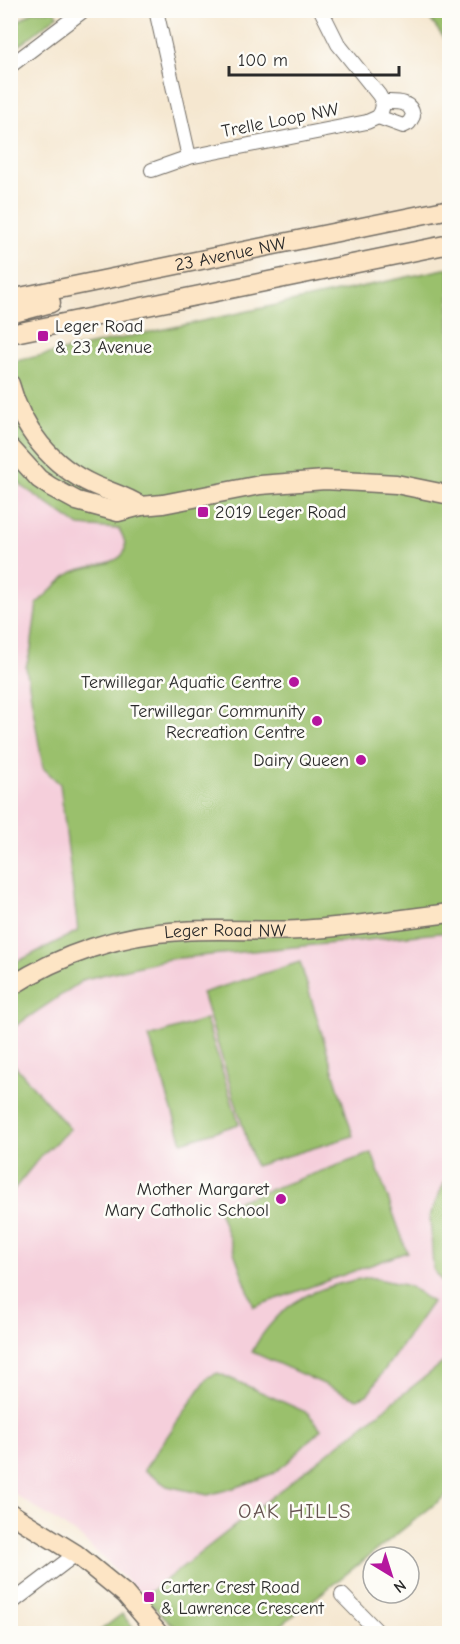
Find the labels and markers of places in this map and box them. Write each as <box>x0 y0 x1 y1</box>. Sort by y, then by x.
place label: Leger Road & 23 Avenue <box>55 316 152 358</box>
marker: Leger Road & 23 Avenue <box>36 329 50 343</box>
place label: 2019 Leger Road <box>215 502 346 523</box>
marker: 2019 Leger Road <box>196 505 210 519</box>
place label: Terwillegar Aquatic Centre <box>81 672 282 693</box>
marker: Terwillegar Aquatic Centre <box>287 675 301 689</box>
place label: Terwillegar Community Recreation Centre <box>130 701 306 743</box>
marker: Terwillegar Community Recreation Centre <box>310 714 324 728</box>
place label: Dairy Queen <box>253 750 349 771</box>
marker: Dairy Queen <box>354 753 368 767</box>
place label: Mother Margaret Mary Catholic School <box>105 1179 270 1221</box>
marker: Mother Margaret Mary Catholic School <box>274 1192 288 1206</box>
place label: Carter Crest Road & Lawrence Crescent <box>161 1577 325 1619</box>
marker: Carter Crest Road & Lawrence Crescent <box>142 1590 156 1604</box>

